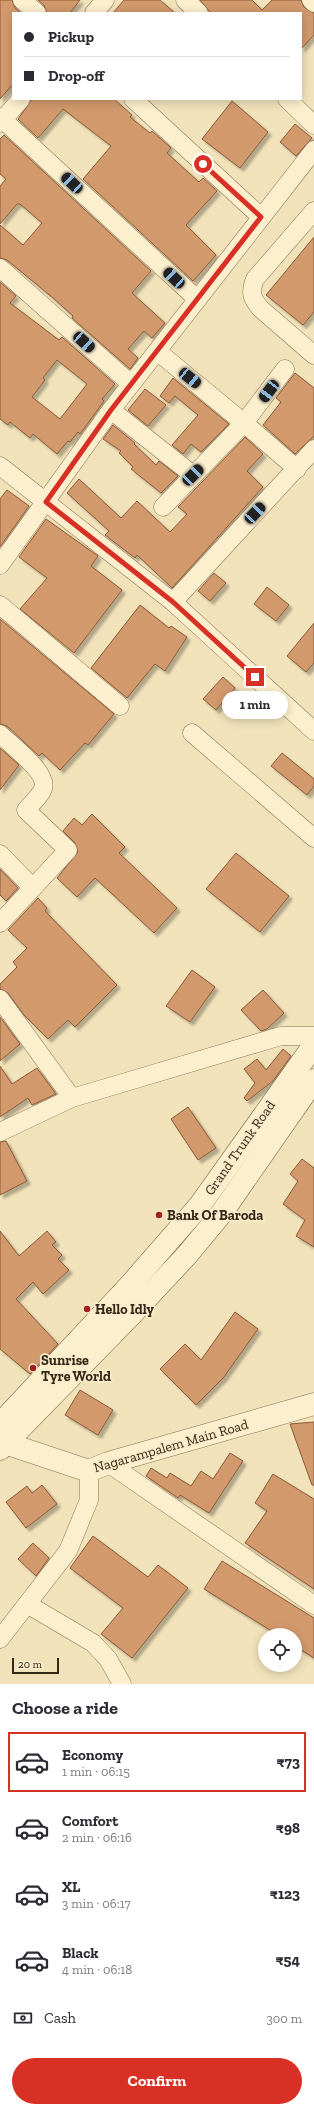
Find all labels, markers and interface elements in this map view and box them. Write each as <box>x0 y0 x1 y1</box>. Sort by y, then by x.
text: Pickup <box>48 28 94 46</box>
text: Drop-off <box>48 67 104 85</box>
route start <box>194 155 212 173</box>
car <box>59 170 85 196</box>
car <box>161 265 187 291</box>
car <box>71 330 97 354</box>
car <box>177 366 203 390</box>
car <box>257 378 281 404</box>
car <box>180 462 206 488</box>
car <box>242 500 268 526</box>
route end <box>246 668 264 686</box>
callout: 1 min <box>222 691 288 719</box>
text: 1 min <box>240 697 270 712</box>
street label: Grand Trunk Road <box>201 1097 279 1199</box>
place label: Bank Of Baroda <box>167 1207 263 1224</box>
marker: Bank Of Baroda <box>154 1210 164 1220</box>
place label: Hello Idly <box>95 1301 155 1318</box>
marker: Hello Idly <box>82 1304 92 1314</box>
place label: Sunrise Tyre World <box>41 1352 111 1385</box>
marker: Sunrise Tyre World <box>28 1363 38 1373</box>
street label: Nagarampalem Main Road <box>92 1416 251 1476</box>
map controls <box>258 1628 302 1672</box>
button: locate <box>258 1628 302 1672</box>
scale bar <box>12 1656 59 1675</box>
text: 20 m <box>18 1658 42 1671</box>
text: Choose a ride <box>12 1697 118 1719</box>
icon: car <box>14 1744 50 1780</box>
text: Economy <box>62 1746 123 1764</box>
text: ₹73 <box>276 1753 300 1771</box>
text: 1 min · 06:15 <box>62 1764 130 1779</box>
icon: car <box>14 1810 50 1846</box>
text: Comfort <box>62 1812 118 1830</box>
text: ₹98 <box>276 1819 300 1837</box>
text: 2 min · 06:16 <box>62 1830 132 1845</box>
icon: car <box>14 1876 50 1912</box>
text: XL <box>62 1878 80 1896</box>
text: ₹123 <box>270 1885 300 1903</box>
text: 3 min · 06:17 <box>62 1896 131 1911</box>
icon: car <box>14 1942 50 1978</box>
text: Black <box>62 1944 99 1962</box>
text: ₹54 <box>276 1951 300 1969</box>
text: 4 min · 06:18 <box>62 1962 132 1977</box>
icon: cash <box>12 2007 34 2029</box>
text: Cash <box>44 2009 76 2027</box>
text: 300 m <box>266 2011 302 2026</box>
button: Confirm <box>12 2058 302 2104</box>

